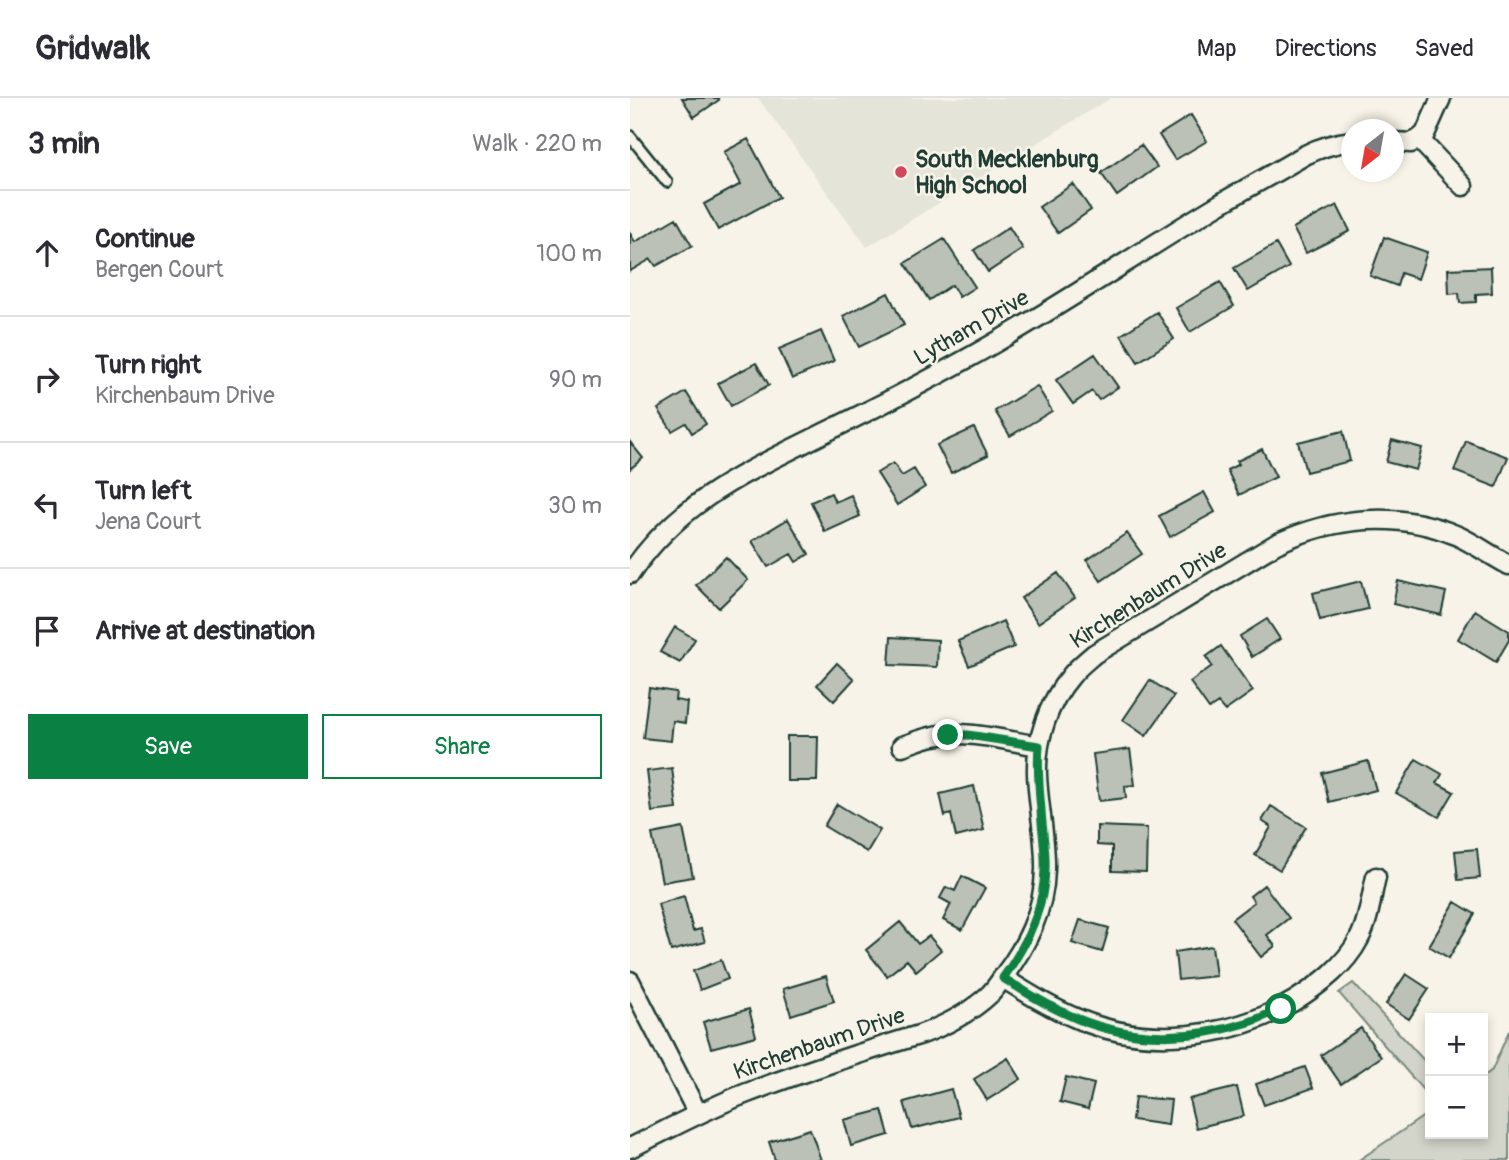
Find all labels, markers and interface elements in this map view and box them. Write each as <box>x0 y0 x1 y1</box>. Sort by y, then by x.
text: Gridwalk <box>35 28 150 69</box>
text: Map <box>1197 34 1237 63</box>
text: Directions <box>1275 34 1376 63</box>
text: Saved <box>1414 34 1474 63</box>
north arrow <box>1341 119 1404 182</box>
text: 3 min <box>28 125 100 162</box>
text: Walk · 220 m <box>472 129 602 158</box>
place label: South Mecklenburg High School <box>915 145 1099 200</box>
marker: South Mecklenburg High School <box>893 164 909 180</box>
text: Continue <box>95 223 195 255</box>
icon: ahead <box>28 234 66 272</box>
text: 100 m <box>536 239 602 268</box>
text: Bergen Court <box>95 255 224 284</box>
street label: Lytham Drive <box>909 283 1035 372</box>
text: Turn right <box>95 349 201 381</box>
icon: right <box>28 360 66 398</box>
text: 90 m <box>549 365 602 394</box>
text: Kirchenbaum Drive <box>95 381 274 410</box>
text: Turn left <box>95 475 191 507</box>
icon: left <box>28 486 66 524</box>
text: 30 m <box>548 491 602 520</box>
text: Jena Court <box>95 507 201 536</box>
street label: Kirchenbaum Drive <box>1064 535 1233 655</box>
icon: arrive <box>28 612 66 650</box>
text: Arrive at destination <box>95 615 315 647</box>
button: Save <box>28 714 308 779</box>
button: Share <box>322 714 602 779</box>
route end <box>932 719 963 750</box>
route start <box>1265 993 1296 1024</box>
street label: Kirchenbaum Drive <box>730 1000 909 1086</box>
map controls <box>1425 1013 1488 1139</box>
button: + <box>1425 1013 1488 1076</box>
button: − <box>1425 1076 1488 1139</box>

